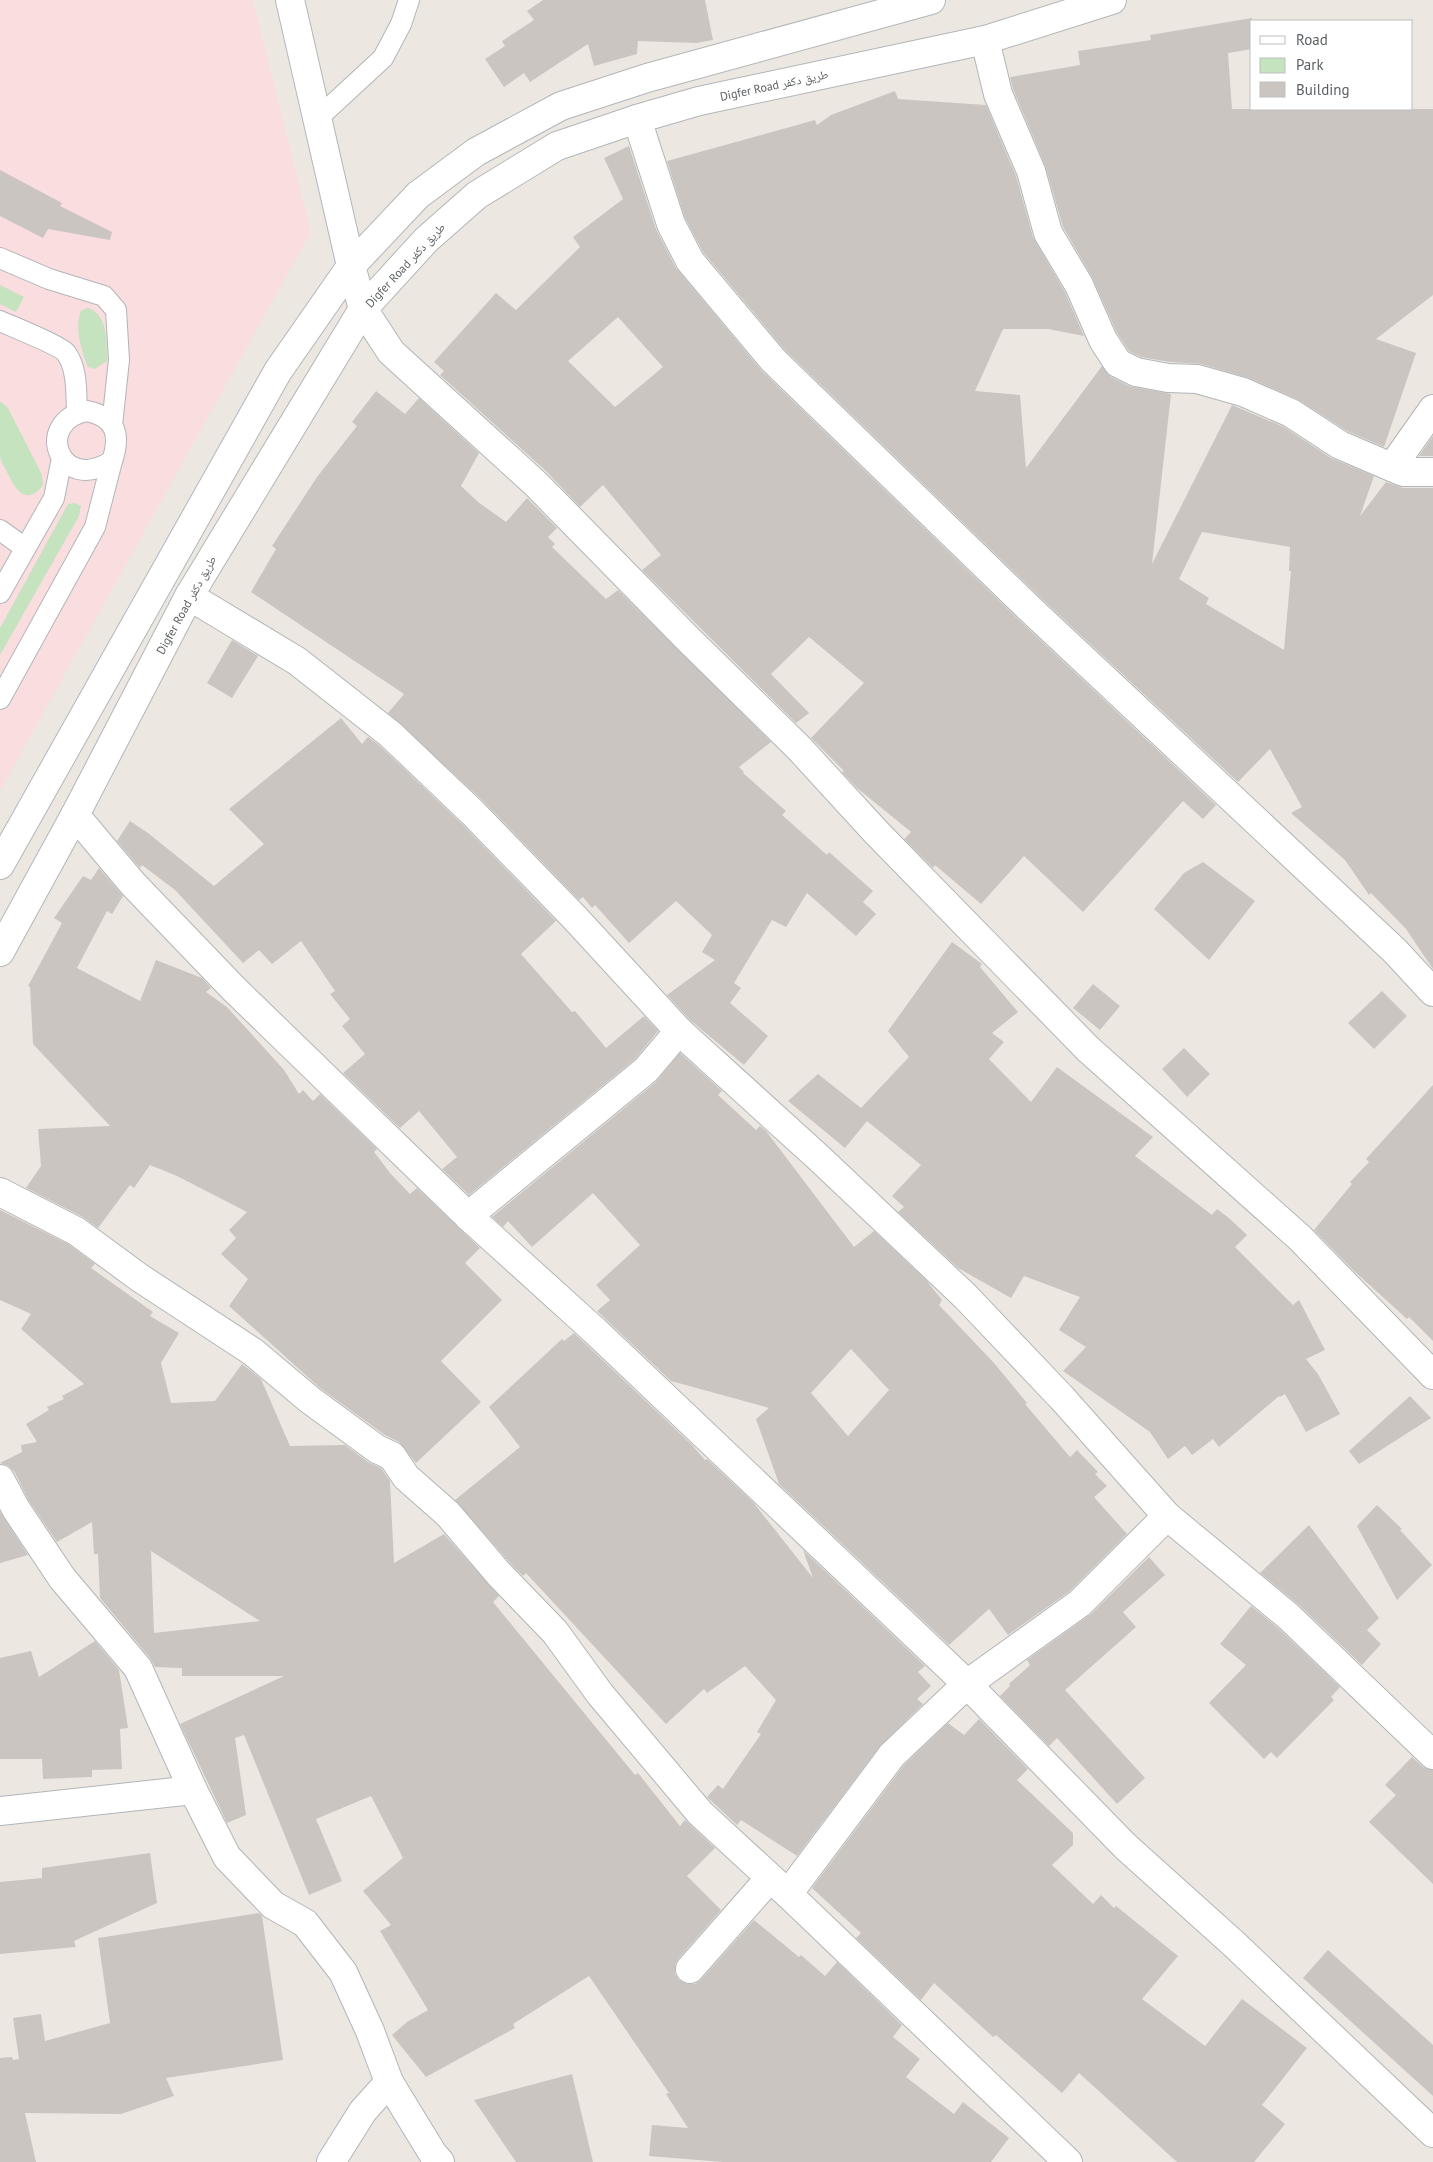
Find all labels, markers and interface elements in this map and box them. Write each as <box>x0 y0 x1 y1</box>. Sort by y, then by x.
legend <box>1250 20 1413 110</box>
text: Road <box>1296 30 1328 49</box>
text: Park <box>1296 55 1324 74</box>
street label: Digfer Road طريق دكفر <box>718 66 830 104</box>
text: Building <box>1296 80 1350 99</box>
street label: Digfer Road طريق دكفر <box>362 219 448 311</box>
street label: Digfer Road طريق دكفر <box>153 553 220 657</box>

